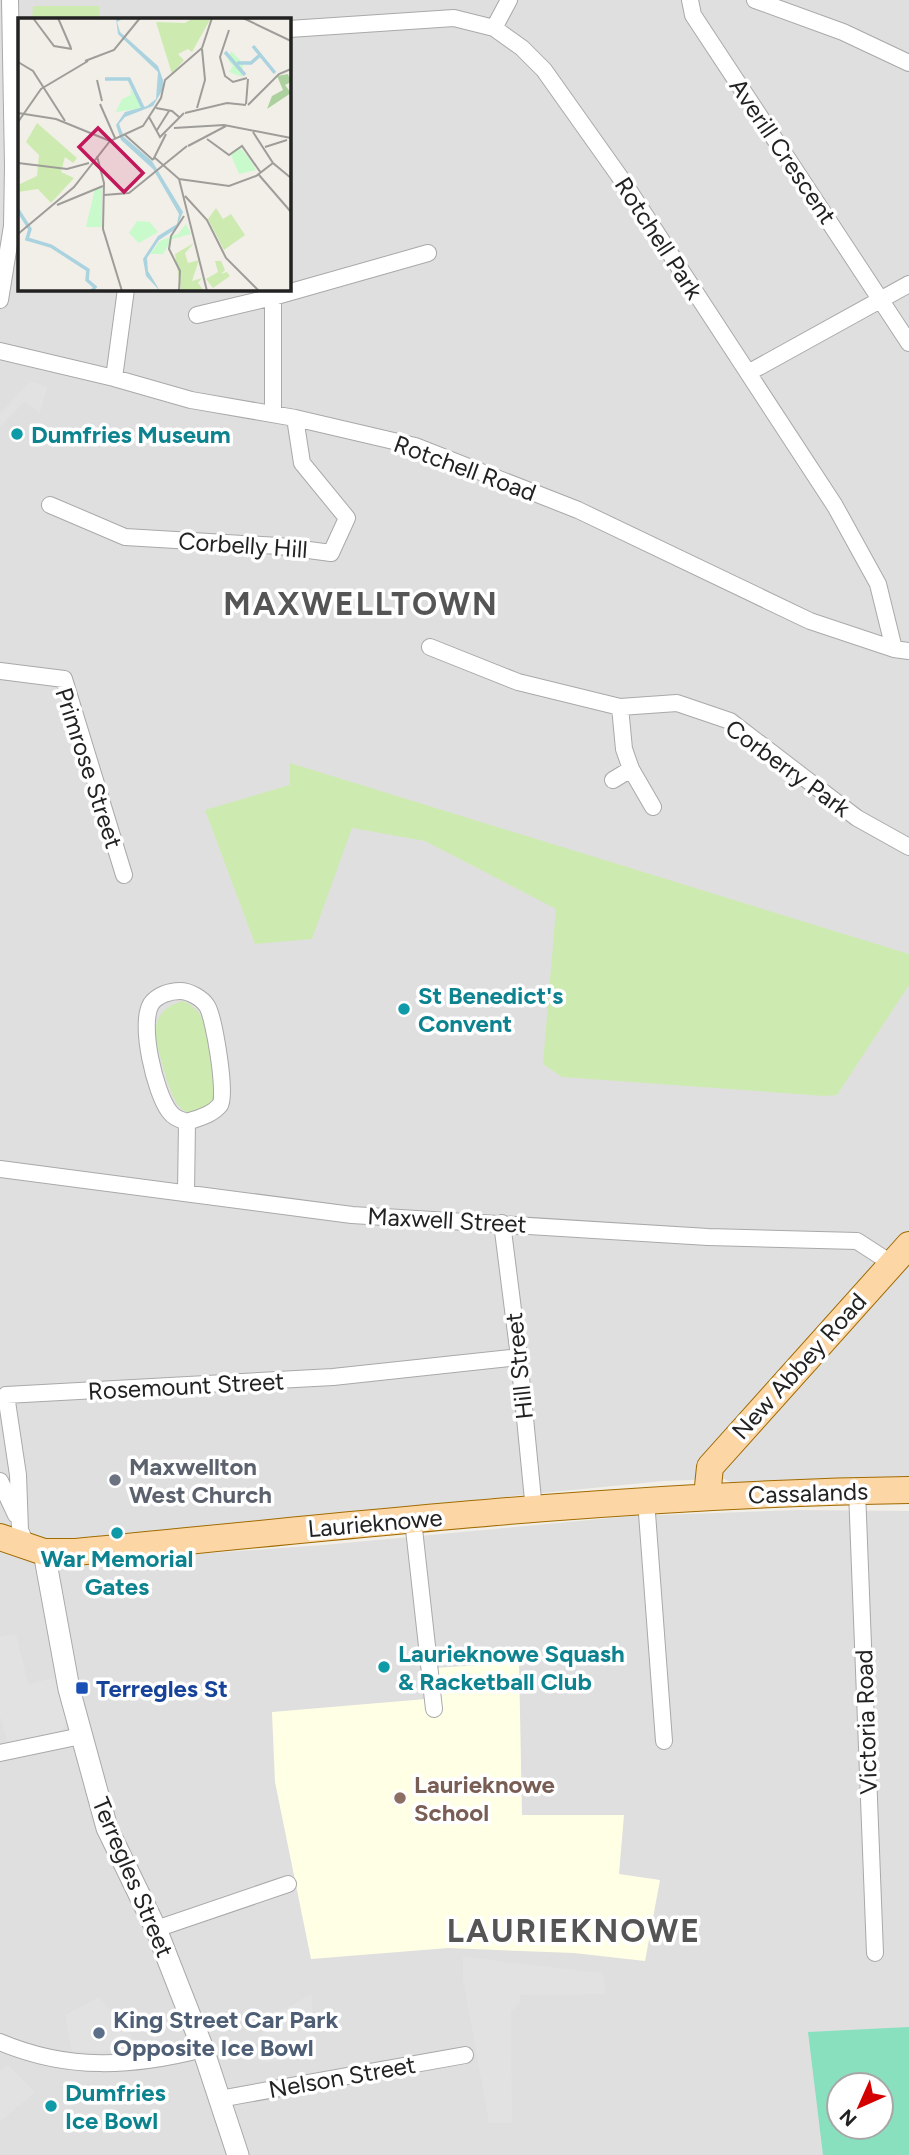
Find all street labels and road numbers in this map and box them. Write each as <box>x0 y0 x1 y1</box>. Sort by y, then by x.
street label: Averill Crescent <box>724 73 842 229</box>
street label: Rotchell Park <box>609 172 709 305</box>
street label: Rotchell Road <box>390 429 540 507</box>
street label: Corbelly Hill <box>177 526 309 564</box>
street label: Primrose Street <box>49 684 129 852</box>
street label: Corberry Park <box>720 713 856 823</box>
street label: Maxwell Street <box>367 1201 527 1239</box>
street label: New Abbey Road <box>726 1287 872 1445</box>
street label: Hill Street <box>499 1311 539 1421</box>
street label: Rosemount Street <box>87 1366 285 1406</box>
street label: Cassalands <box>747 1476 869 1510</box>
street label: Laurieknowe <box>306 1503 444 1543</box>
street label: Victoria Road <box>849 1649 883 1795</box>
street label: Terregles Street <box>86 1793 180 1961</box>
street label: Nelson Street <box>266 2050 418 2104</box>

